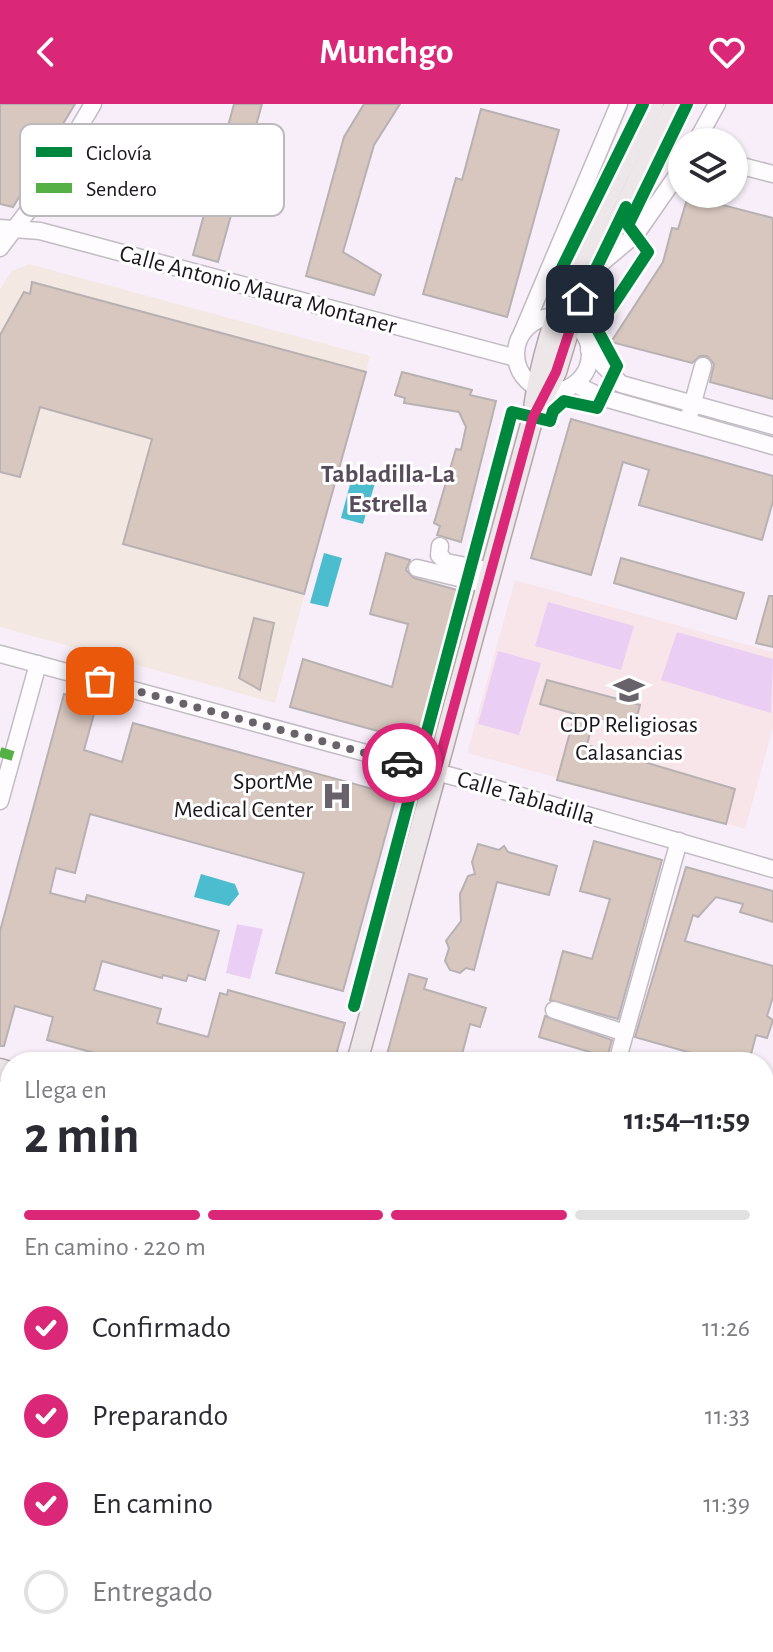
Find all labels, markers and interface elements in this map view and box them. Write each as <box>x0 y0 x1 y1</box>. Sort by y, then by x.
icon: back <box>24 30 68 74</box>
icon: heart <box>705 30 749 74</box>
text: Munchgo <box>319 34 454 70</box>
legend <box>20 124 284 216</box>
map controls <box>668 128 748 208</box>
button: layers <box>668 128 748 208</box>
text: Ciclovía <box>86 142 152 164</box>
text: Sendero <box>86 178 157 200</box>
street label: Calle Antonio Maura Montaner <box>117 241 399 339</box>
pin <box>546 265 614 333</box>
icon: home <box>558 277 602 321</box>
district label: Tabladilla-La Estrella <box>321 461 455 517</box>
pin <box>66 647 134 715</box>
icon: bag <box>78 659 122 703</box>
school or university icon: CDP Religiosas Calasancias <box>612 673 646 707</box>
place label: CDP Religiosas Calasancias <box>560 713 698 765</box>
courier <box>362 723 442 803</box>
icon: car <box>380 741 424 785</box>
street label: Calle Tabladilla <box>454 767 598 829</box>
place label: SportMe Medical Center <box>174 770 313 822</box>
hospital icon: SportMe Medical Center <box>320 779 354 813</box>
text: Llega en <box>24 1077 107 1103</box>
text: 11:54–11:59 <box>624 1105 750 1135</box>
text: 2 min <box>24 1110 139 1162</box>
text: En camino · 220 m <box>24 1234 206 1260</box>
icon: check <box>24 1306 68 1350</box>
text: Confirmado <box>92 1313 231 1343</box>
text: 11:26 <box>702 1315 750 1341</box>
icon: check <box>24 1394 68 1438</box>
text: Preparando <box>92 1401 228 1431</box>
text: 11:33 <box>705 1403 750 1429</box>
icon: check <box>24 1482 68 1526</box>
text: En camino <box>92 1489 213 1519</box>
text: 11:39 <box>703 1491 750 1517</box>
text: Entregado <box>92 1577 213 1607</box>

